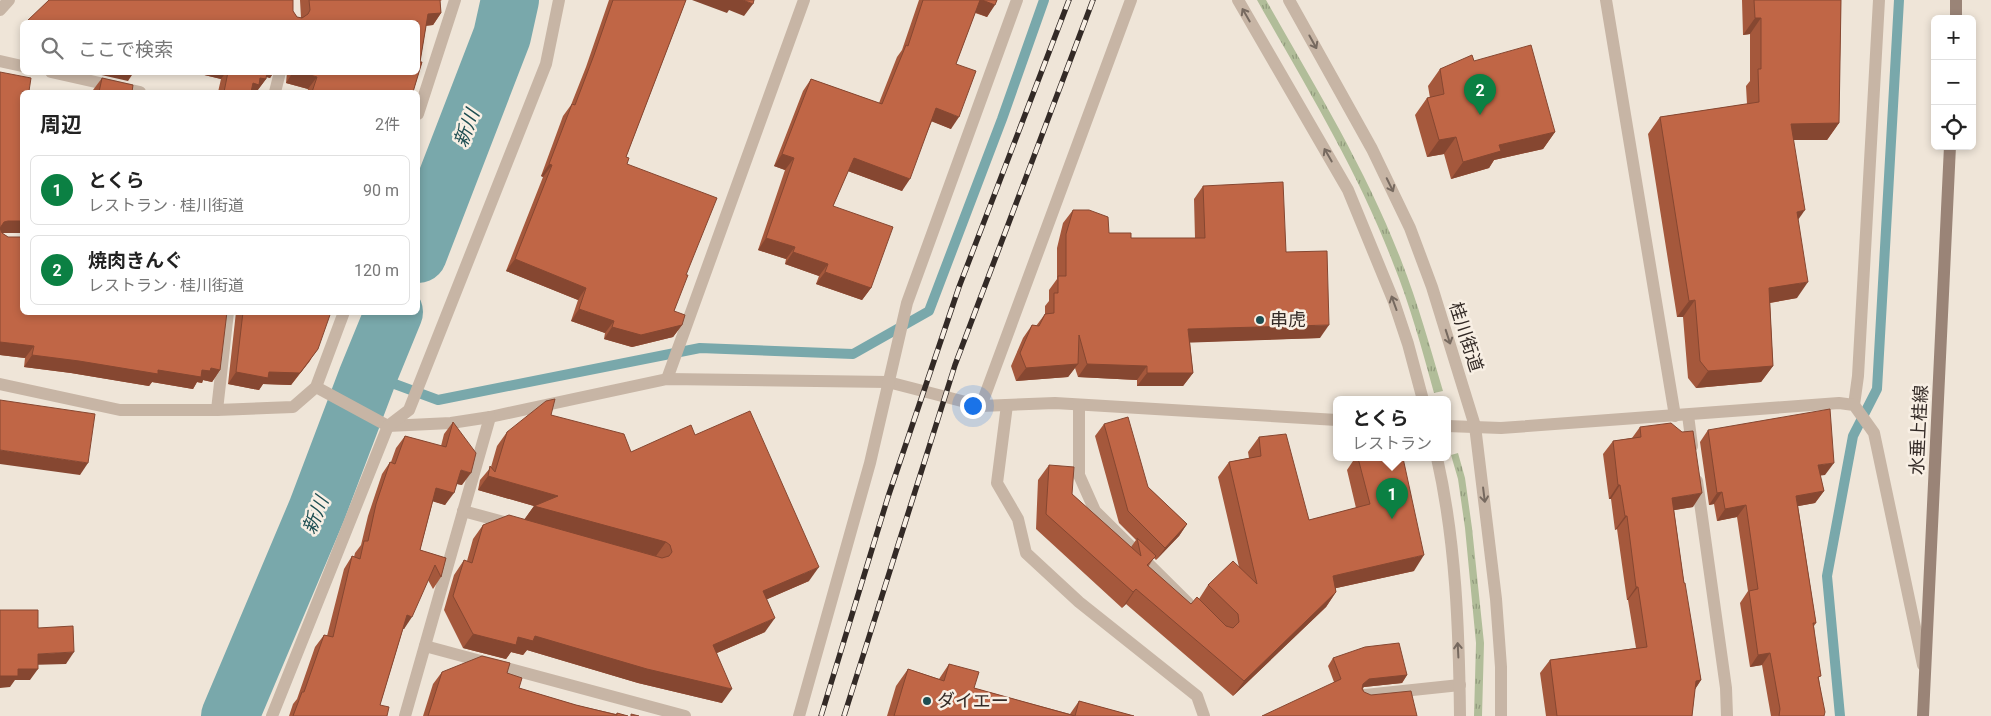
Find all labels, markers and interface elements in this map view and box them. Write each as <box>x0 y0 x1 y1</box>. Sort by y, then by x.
one-way arrow <box>1241 7 1251 22</box>
map controls <box>1931 15 1976 150</box>
button: + <box>1931 15 1976 60</box>
search box <box>20 20 420 75</box>
icon: search <box>38 34 66 62</box>
one-way arrow <box>1309 34 1319 49</box>
text: ここで検索 <box>78 38 173 61</box>
button: − <box>1931 60 1976 105</box>
pin: 2 <box>1464 74 1496 115</box>
water label: 新川 <box>449 104 485 150</box>
button: locate <box>1931 105 1976 150</box>
text: 周辺 <box>40 113 82 137</box>
text: 2件 <box>375 115 400 134</box>
one-way arrow <box>1323 148 1333 163</box>
text: とくら <box>88 169 144 192</box>
one-way arrow <box>1386 177 1395 192</box>
text: 1 <box>52 181 62 200</box>
text: 90 m <box>363 181 399 200</box>
text: レストラン · 桂川街道 <box>88 196 244 215</box>
text: 焼肉きんぐ <box>88 249 183 272</box>
text: 2 <box>52 261 62 280</box>
text: 120 m <box>354 261 399 280</box>
text: レストラン · 桂川街道 <box>88 276 244 295</box>
one-way arrow <box>1389 296 1398 311</box>
street label: 桂川街道 <box>1445 299 1488 374</box>
place label: 串虎 <box>1270 309 1306 330</box>
marker: 串虎 <box>1254 314 1266 326</box>
one-way arrow <box>1444 329 1453 344</box>
street label: 水垂上桂線 <box>1906 384 1931 475</box>
your location <box>960 393 986 419</box>
popup <box>1333 396 1451 461</box>
text: とくら <box>1352 407 1408 430</box>
text: レストラン <box>1352 434 1432 453</box>
pin: 1 <box>1376 478 1408 519</box>
one-way arrow <box>1479 486 1489 502</box>
water label: 新川 <box>298 491 334 537</box>
one-way arrow <box>1454 642 1463 658</box>
place label: ダイエー <box>937 690 1009 711</box>
marker: ダイエー <box>921 695 933 707</box>

